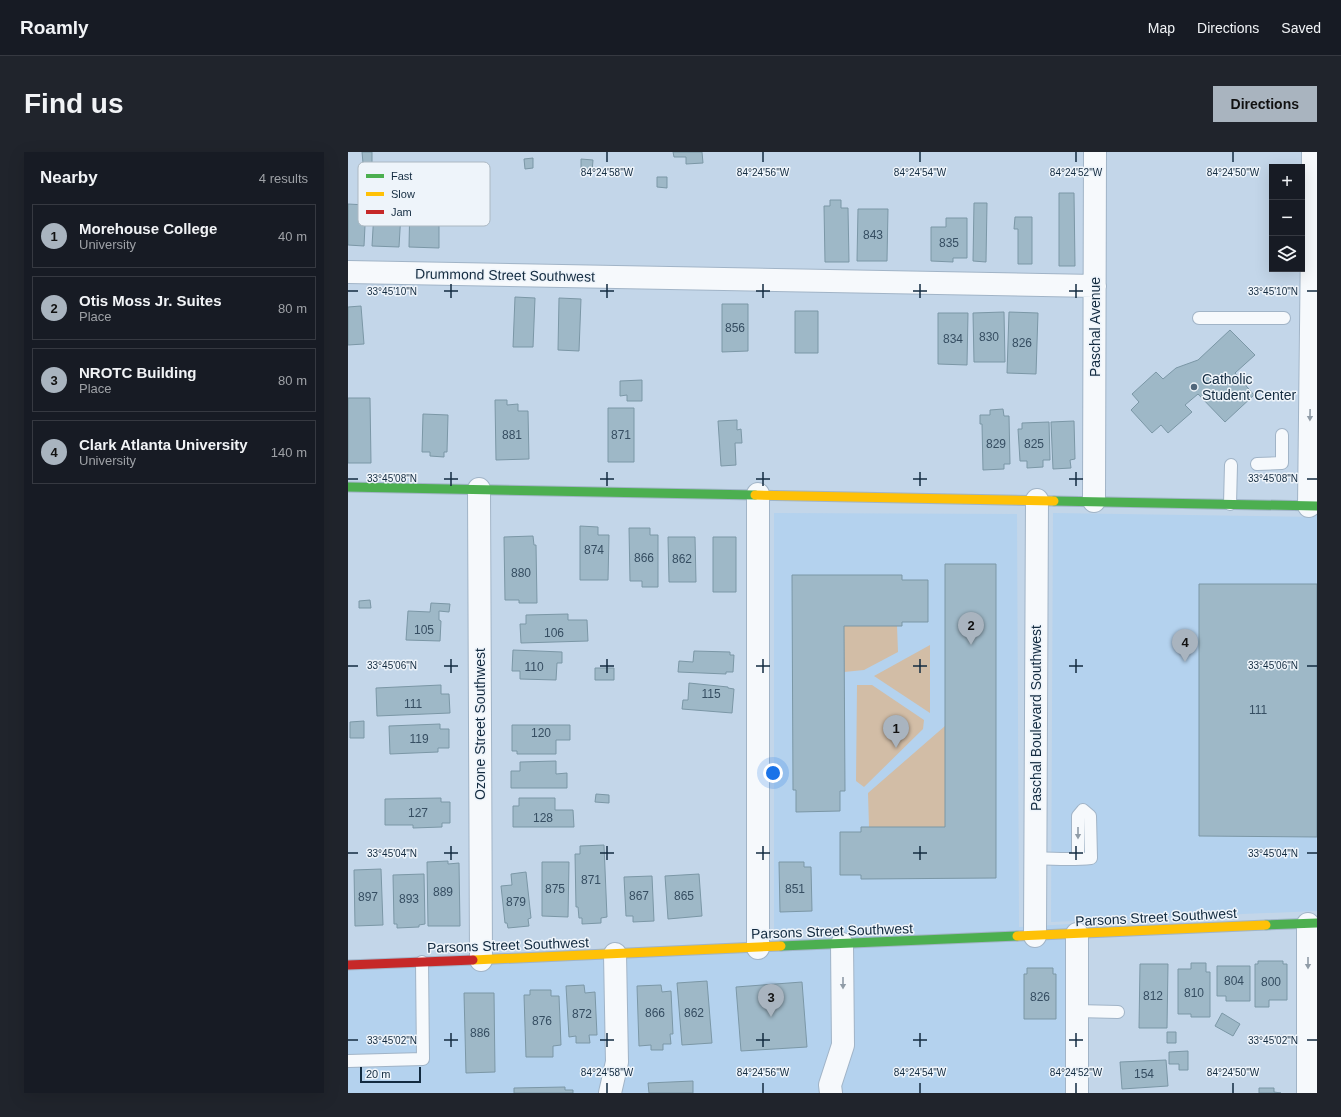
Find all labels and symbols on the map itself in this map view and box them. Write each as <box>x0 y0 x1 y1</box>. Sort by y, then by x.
legend <box>358 162 490 226</box>
text: 84°24'58"W <box>581 167 634 178</box>
text: 84°24'56"W <box>737 167 790 178</box>
text: 84°24'54"W <box>894 167 947 178</box>
text: 84°24'52"W <box>1050 167 1103 178</box>
text: 84°24'50"W <box>1207 167 1260 178</box>
text: Fast <box>391 170 412 182</box>
text: Slow <box>391 188 415 200</box>
text: Jam <box>391 206 412 218</box>
house number: 843 <box>863 228 883 242</box>
house number: 835 <box>939 236 959 250</box>
street label: Drummond Street Southwest <box>415 265 595 285</box>
street label: Paschal Avenue <box>1087 277 1103 377</box>
text: 33°45'10"N <box>367 286 417 297</box>
text: 33°45'10"N <box>1248 286 1298 297</box>
house number: 856 <box>725 321 745 335</box>
house number: 830 <box>979 330 999 344</box>
house number: 834 <box>943 332 963 346</box>
house number: 826 <box>1012 336 1032 350</box>
place label: Catholic Student Center <box>1202 371 1297 403</box>
marker: Catholic Student Center <box>1189 382 1199 392</box>
one-way arrow <box>1307 409 1313 422</box>
house number: 881 <box>502 428 522 442</box>
house number: 871 <box>611 428 631 442</box>
house number: 829 <box>986 437 1006 451</box>
house number: 825 <box>1024 437 1044 451</box>
text: 33°45'08"N <box>367 473 417 484</box>
text: 33°45'08"N <box>1248 473 1298 484</box>
house number: 874 <box>584 543 604 557</box>
house number: 866 <box>634 551 654 565</box>
house number: 862 <box>672 552 692 566</box>
house number: 880 <box>511 566 531 580</box>
pin: 2 <box>958 612 984 645</box>
house number: 105 <box>414 623 434 637</box>
street label: Paschal Boulevard Southwest <box>1028 625 1044 811</box>
house number: 106 <box>544 626 564 640</box>
pin: 4 <box>1172 629 1198 662</box>
street label: Ozone Street Southwest <box>472 648 488 800</box>
text: 33°45'06"N <box>367 660 417 671</box>
house number: 110 <box>524 660 544 674</box>
text: 33°45'06"N <box>1248 660 1298 671</box>
house number: 115 <box>701 687 721 701</box>
house number: 111 <box>404 697 422 711</box>
house number: 111 <box>1249 703 1267 717</box>
pin: 1 <box>883 715 909 748</box>
house number: 120 <box>531 726 551 740</box>
house number: 119 <box>409 732 429 746</box>
your location <box>763 763 783 783</box>
house number: 127 <box>408 806 428 820</box>
house number: 128 <box>533 811 553 825</box>
one-way arrow <box>1075 827 1081 840</box>
text: 33°45'04"N <box>367 848 417 859</box>
text: 33°45'04"N <box>1248 848 1298 859</box>
house number: 871 <box>581 873 601 887</box>
house number: 875 <box>545 882 565 896</box>
house number: 851 <box>785 882 805 896</box>
house number: 889 <box>433 885 453 899</box>
house number: 867 <box>629 889 649 903</box>
house number: 865 <box>674 889 694 903</box>
house number: 897 <box>358 890 378 904</box>
house number: 893 <box>399 892 419 906</box>
house number: 879 <box>506 895 526 909</box>
street label: Parsons Street Southwest <box>1075 905 1237 929</box>
street label: Parsons Street Southwest <box>751 920 913 942</box>
street label: Parsons Street Southwest <box>427 934 589 956</box>
one-way arrow <box>1305 957 1311 970</box>
house number: 804 <box>1224 974 1244 988</box>
house number: 800 <box>1261 975 1281 989</box>
one-way arrow <box>840 977 846 990</box>
pin: 3 <box>758 984 784 1017</box>
house number: 810 <box>1184 986 1204 1000</box>
house number: 812 <box>1143 989 1163 1003</box>
house number: 826 <box>1030 990 1050 1004</box>
house number: 866 <box>645 1006 665 1020</box>
house number: 862 <box>684 1006 704 1020</box>
house number: 872 <box>572 1007 592 1021</box>
house number: 876 <box>532 1014 552 1028</box>
house number: 886 <box>470 1026 490 1040</box>
text: 33°45'02"N <box>367 1035 417 1046</box>
text: 33°45'02"N <box>1248 1035 1298 1046</box>
scale bar <box>360 1065 421 1084</box>
text: 84°24'58"W <box>581 1067 634 1078</box>
text: 84°24'56"W <box>737 1067 790 1078</box>
text: 84°24'54"W <box>894 1067 947 1078</box>
text: 84°24'52"W <box>1050 1067 1103 1078</box>
house number: 154 <box>1134 1067 1154 1081</box>
text: 84°24'50"W <box>1207 1067 1260 1078</box>

